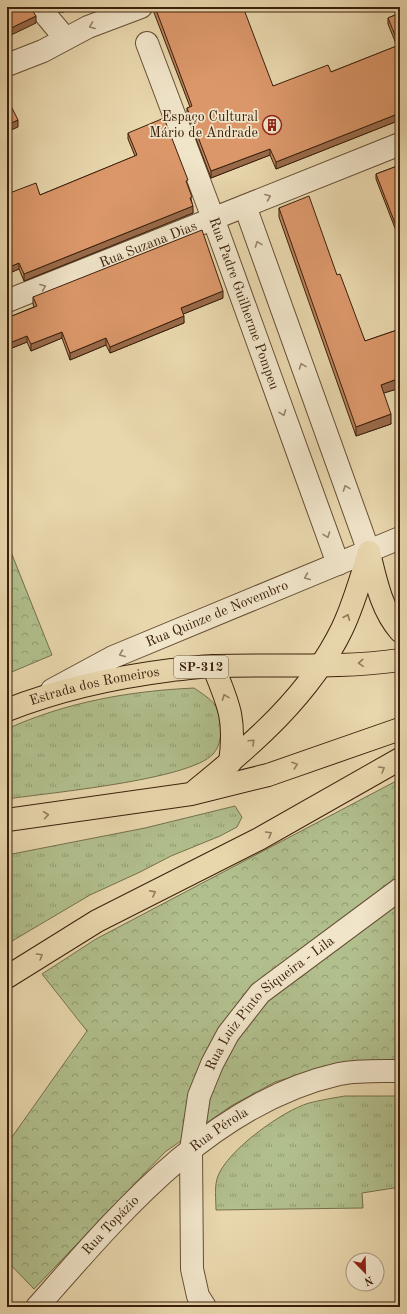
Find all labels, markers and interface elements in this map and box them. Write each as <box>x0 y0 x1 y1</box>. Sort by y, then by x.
one-way arrow <box>88 21 95 29</box>
place label: Espaço Cultural Mário de Andrade <box>149 110 258 140</box>
building icon: Espaço Cultural Mário de Andrade <box>261 114 283 136</box>
one-way arrow <box>264 194 271 202</box>
street label: Rua Padre Guilherme Pompeu <box>206 216 282 392</box>
street label: Rua Suzana Dias <box>97 219 199 270</box>
one-way arrow <box>255 240 263 247</box>
one-way arrow <box>40 283 47 291</box>
one-way arrow <box>299 363 307 370</box>
one-way arrow <box>278 410 287 417</box>
one-way arrow <box>343 485 351 492</box>
one-way arrow <box>323 532 331 539</box>
one-way arrow <box>303 572 311 580</box>
street label: Rua Quinze de Novembro <box>144 578 290 650</box>
one-way arrow <box>343 614 351 621</box>
one-way arrow <box>119 649 126 657</box>
road number: SP-312 <box>174 656 228 678</box>
one-way arrow <box>358 659 364 668</box>
street label: Estrada dos Romeiros <box>28 665 160 708</box>
one-way arrow <box>222 693 230 700</box>
one-way arrow <box>247 739 255 747</box>
one-way arrow <box>292 762 299 770</box>
one-way arrow <box>378 767 385 774</box>
one-way arrow <box>43 811 49 820</box>
one-way arrow <box>265 831 272 838</box>
one-way arrow <box>149 890 156 898</box>
street label: Rua Luiz Pinto Siqueira - Lila <box>203 933 337 1072</box>
one-way arrow <box>36 953 43 961</box>
street label: Rua Pérola <box>187 1105 251 1154</box>
street label: Rua Topázio <box>80 1193 142 1258</box>
north arrow <box>345 1252 385 1292</box>
text: N <box>362 1273 374 1287</box>

